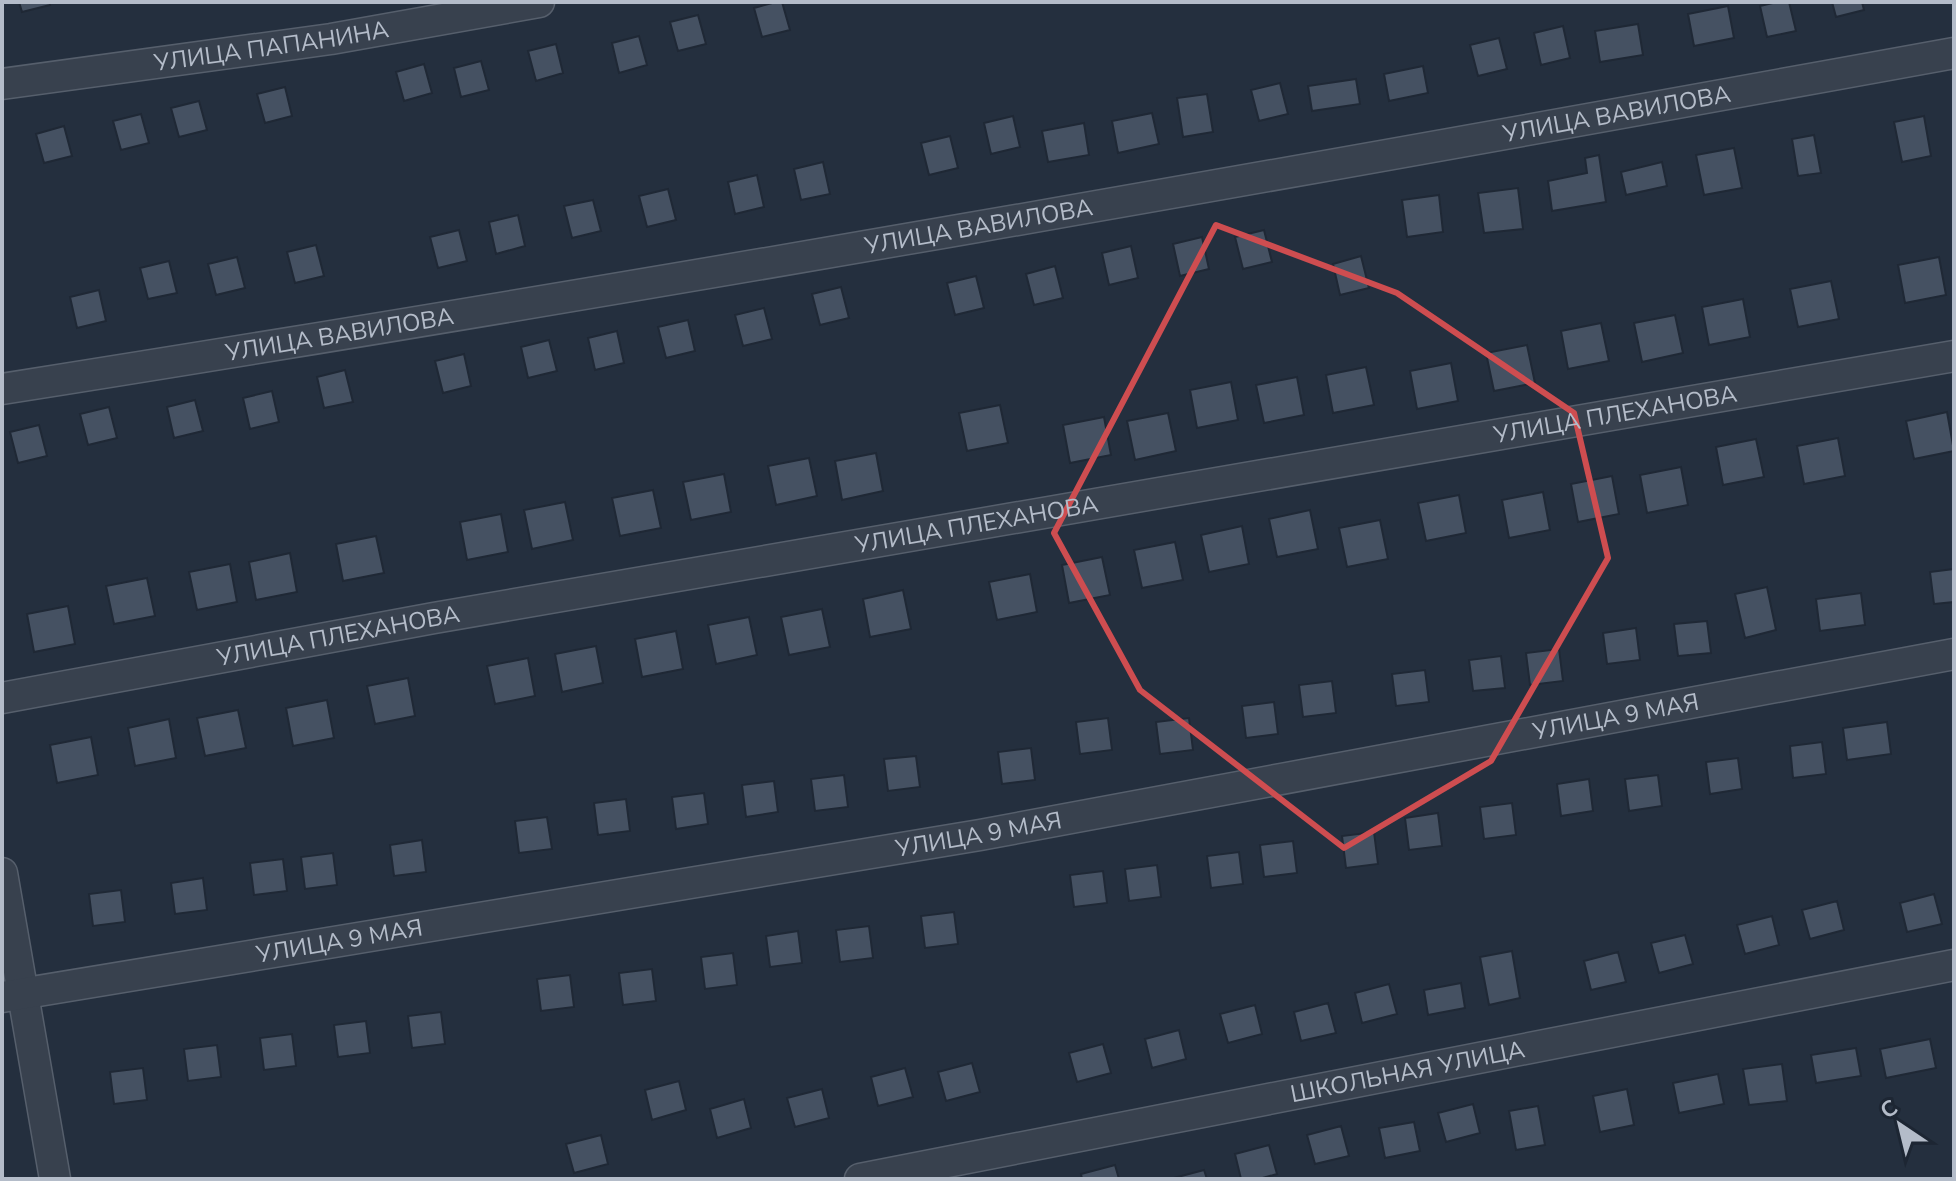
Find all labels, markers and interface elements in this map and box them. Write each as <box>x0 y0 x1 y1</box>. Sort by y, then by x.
street label: УЛИЦА ПАПАНИНА <box>151 13 392 79</box>
street label: УЛИЦА ВАВИЛОВА <box>1499 78 1734 150</box>
street label: УЛИЦА ВАВИЛОВА <box>861 191 1096 262</box>
street label: УЛИЦА ВАВИЛОВА <box>222 300 457 369</box>
street label: УЛИЦА ПЛЕХАНОВА <box>1490 378 1740 451</box>
street label: УЛИЦА ПЛЕХАНОВА <box>852 488 1101 561</box>
street label: УЛИЦА ПЛЕХАНОВА <box>213 598 463 674</box>
street label: УЛИЦА 9 МАЯ <box>1529 686 1701 748</box>
street label: УЛИЦА 9 МАЯ <box>892 804 1064 865</box>
street label: УЛИЦА 9 МАЯ <box>253 912 425 971</box>
street label: ШКОЛЬНАЯ УЛИЦА <box>1288 1033 1528 1110</box>
north arrow <box>1860 1085 1940 1165</box>
text: С <box>1874 1093 1904 1126</box>

